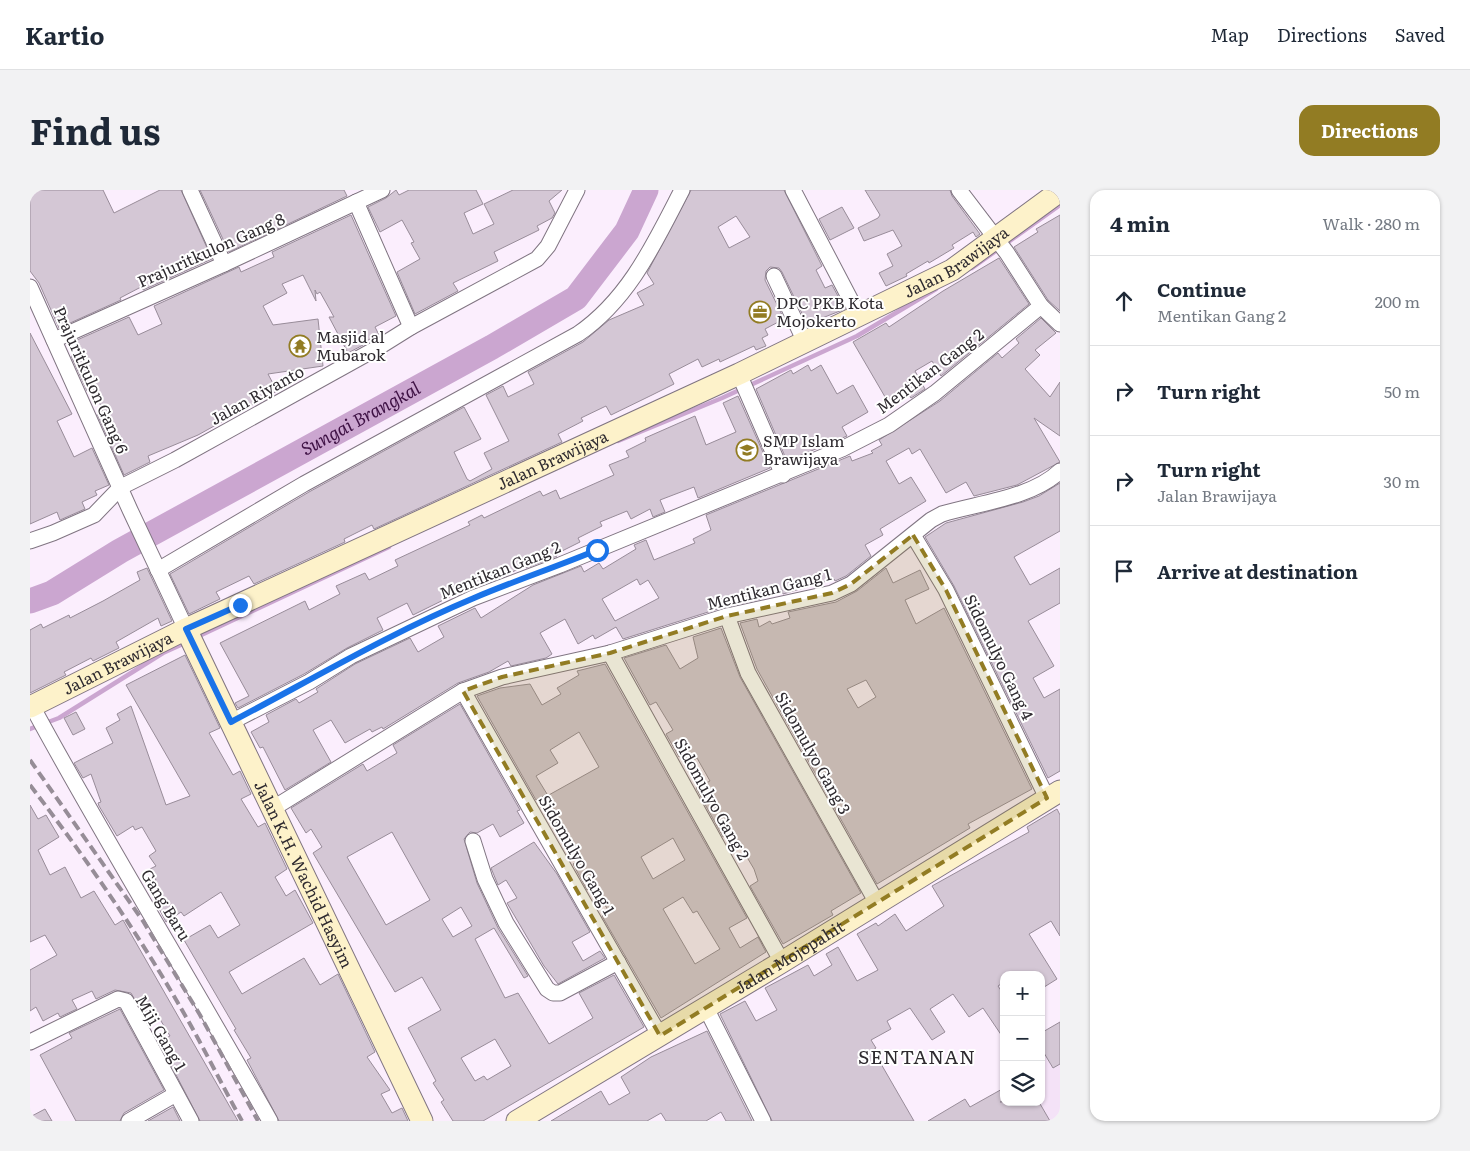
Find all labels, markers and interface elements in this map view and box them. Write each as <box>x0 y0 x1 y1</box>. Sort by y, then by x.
text: Kartio <box>25 17 104 52</box>
text: Map <box>1211 21 1249 48</box>
text: Directions <box>1277 21 1367 48</box>
text: Saved <box>1395 21 1445 48</box>
text: Find us <box>30 104 160 156</box>
button: Directions <box>1299 105 1440 156</box>
street label: Prajuritkulon Gang 8 <box>133 206 288 292</box>
text: 4 min <box>1110 207 1170 238</box>
text: Walk · 280 m <box>1322 211 1420 235</box>
street label: Jalan Brawijaya <box>899 219 1013 303</box>
text: Continue <box>1157 275 1246 303</box>
icon: ahead <box>1110 287 1138 315</box>
text: 200 m <box>1375 289 1420 313</box>
place label: DPC PKB Kota Mojokerto <box>776 290 884 332</box>
office icon: DPC PKB Kota Mojokerto <box>748 300 772 324</box>
street label: Prajuritkulon Gang 6 <box>49 302 135 458</box>
text: Mentikan Gang 2 <box>1157 303 1286 327</box>
street label: Mentikan Gang 2 <box>871 322 988 419</box>
place label: Masjid al Mubarok <box>316 324 386 366</box>
temple icon: Masjid al Mubarok <box>288 334 312 358</box>
street label: Jalan Riyanto <box>205 358 308 430</box>
water label: Sungai Brangkal <box>295 373 426 461</box>
icon: right <box>1110 377 1138 405</box>
text: Turn right <box>1157 377 1261 405</box>
text: 50 m <box>1384 379 1420 403</box>
street label: Jalan Brawijaya <box>493 423 612 495</box>
place label: SMP Islam Brawijaya <box>763 428 845 470</box>
school or university icon: SMP Islam Brawijaya <box>735 438 759 462</box>
text: Turn right <box>1157 455 1261 483</box>
icon: right <box>1110 467 1138 495</box>
text: 30 m <box>1383 469 1420 493</box>
text: Jalan Brawijaya <box>1157 483 1277 507</box>
street label: Mentikan Gang 2 <box>435 534 564 604</box>
route start <box>586 539 609 562</box>
icon: arrive <box>1110 557 1138 585</box>
text: Arrive at destination <box>1157 557 1358 585</box>
street label: Mentikan Gang 1 <box>704 561 834 615</box>
street label: Sidomulyo Gang 4 <box>959 590 1041 724</box>
route end <box>229 594 252 617</box>
street label: Jalan Brawijaya <box>58 625 177 700</box>
street label: Sidomulyo Gang 3 <box>770 687 858 818</box>
street label: Sidomulyo Gang 2 <box>669 733 756 864</box>
street label: Jalan K.H. Wachid Hasyim <box>249 776 360 972</box>
street label: Sidomulyo Gang 1 <box>534 790 622 919</box>
street label: Gang Baru <box>136 864 198 945</box>
street label: Jalan Mojopahit <box>730 913 849 999</box>
map controls <box>1000 971 1045 1106</box>
button: + <box>1000 971 1045 1016</box>
street label: Miji Gang 1 <box>130 990 194 1075</box>
button: − <box>1000 1016 1045 1061</box>
district label: SENTANAN <box>858 1042 976 1070</box>
button: layers <box>1000 1061 1045 1106</box>

